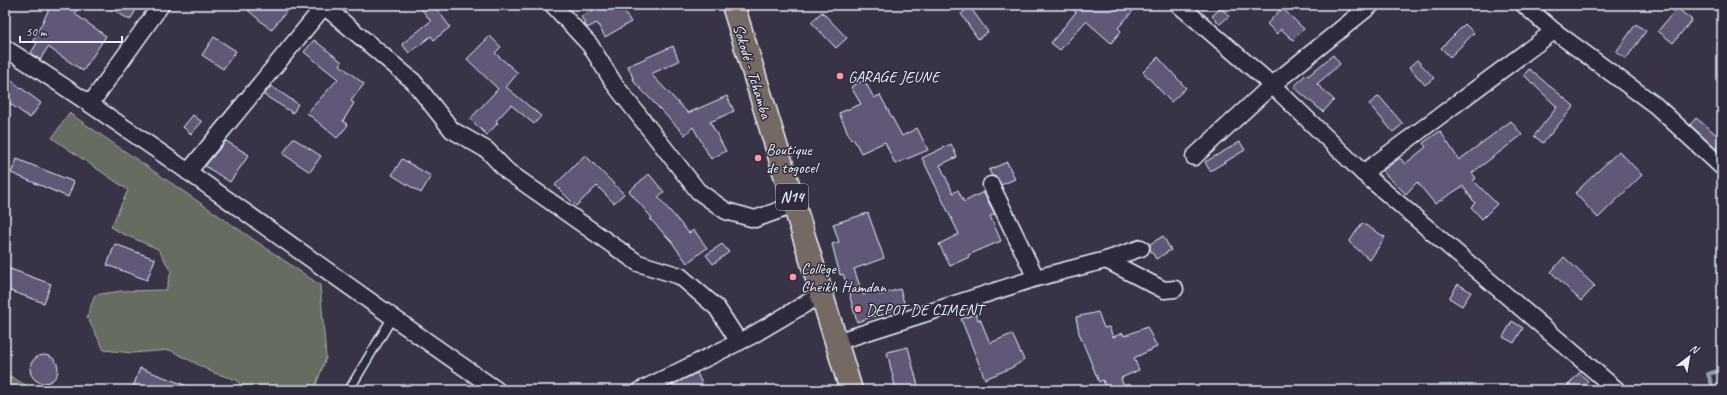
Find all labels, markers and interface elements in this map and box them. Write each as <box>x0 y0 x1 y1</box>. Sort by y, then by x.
scale bar <box>20 18 122 44</box>
street label: Sokodé - Tchamba <box>728 22 776 122</box>
text: 50 m <box>26 24 48 40</box>
place label: GARAGE JEUNE <box>848 67 941 87</box>
marker: GARAGE JEUNE <box>835 71 845 81</box>
place label: Boutique de togocel <box>766 140 821 178</box>
marker: Boutique de togocel <box>753 153 763 163</box>
road number: N14 <box>776 184 808 210</box>
place label: Collège Cheikh Hamdan <box>801 259 887 297</box>
marker: Collège Cheikh Hamdan <box>788 272 798 282</box>
place label: DEPOT DE CIMENT <box>866 300 986 320</box>
marker: DEPOT DE CIMENT <box>853 304 863 314</box>
north arrow <box>1669 337 1709 377</box>
text: N <box>1688 341 1703 357</box>

